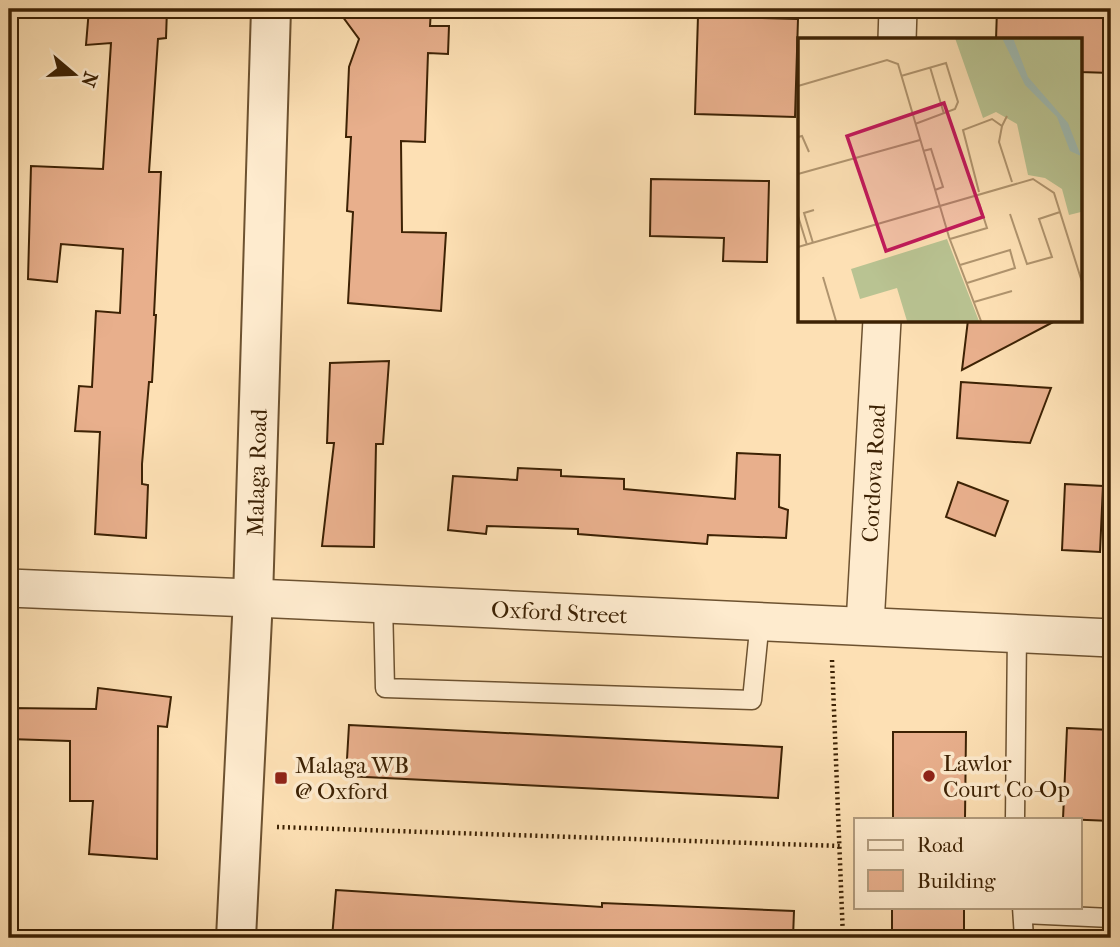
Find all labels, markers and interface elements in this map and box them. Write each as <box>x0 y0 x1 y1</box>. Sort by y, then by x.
north arrow <box>38 38 108 108</box>
inset map <box>798 38 1082 322</box>
text: N <box>76 69 102 90</box>
street label: Cordova Road <box>857 403 891 543</box>
street label: Malaga Road <box>242 408 273 537</box>
street label: Oxford Street <box>491 596 628 629</box>
place label: Lawlor Court Co-Op <box>943 750 1070 803</box>
place label: Malaga WB @ Oxford <box>295 752 409 805</box>
marker: Lawlor Court Co-Op <box>921 768 937 784</box>
marker: Malaga WB @ Oxford <box>273 770 289 786</box>
legend <box>854 818 1082 908</box>
text: Road <box>917 833 964 857</box>
text: Building <box>917 869 996 893</box>

